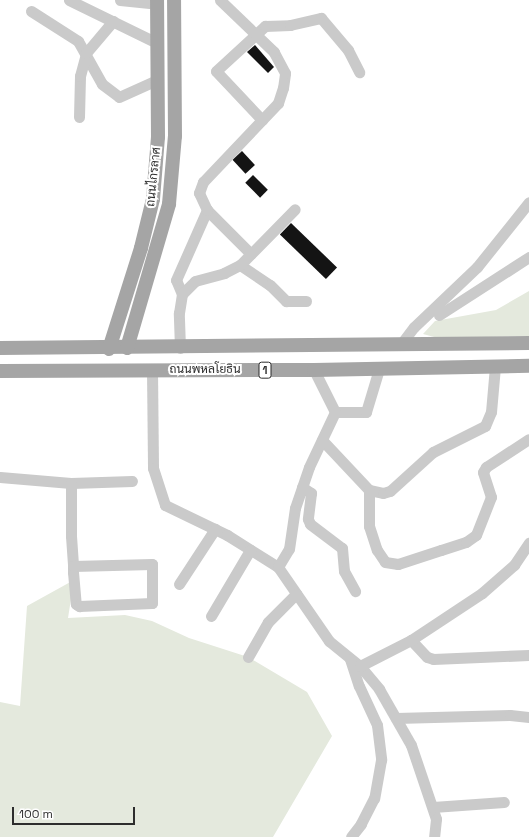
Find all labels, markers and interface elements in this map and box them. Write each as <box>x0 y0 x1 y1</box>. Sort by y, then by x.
street label: ถนนไกรลาศ <box>144 147 164 207</box>
road number: 1 <box>258 361 272 379</box>
street label: ถนนพหลโยธิน <box>169 363 241 377</box>
scale bar <box>14 799 137 825</box>
text: 100 m <box>19 806 53 822</box>

